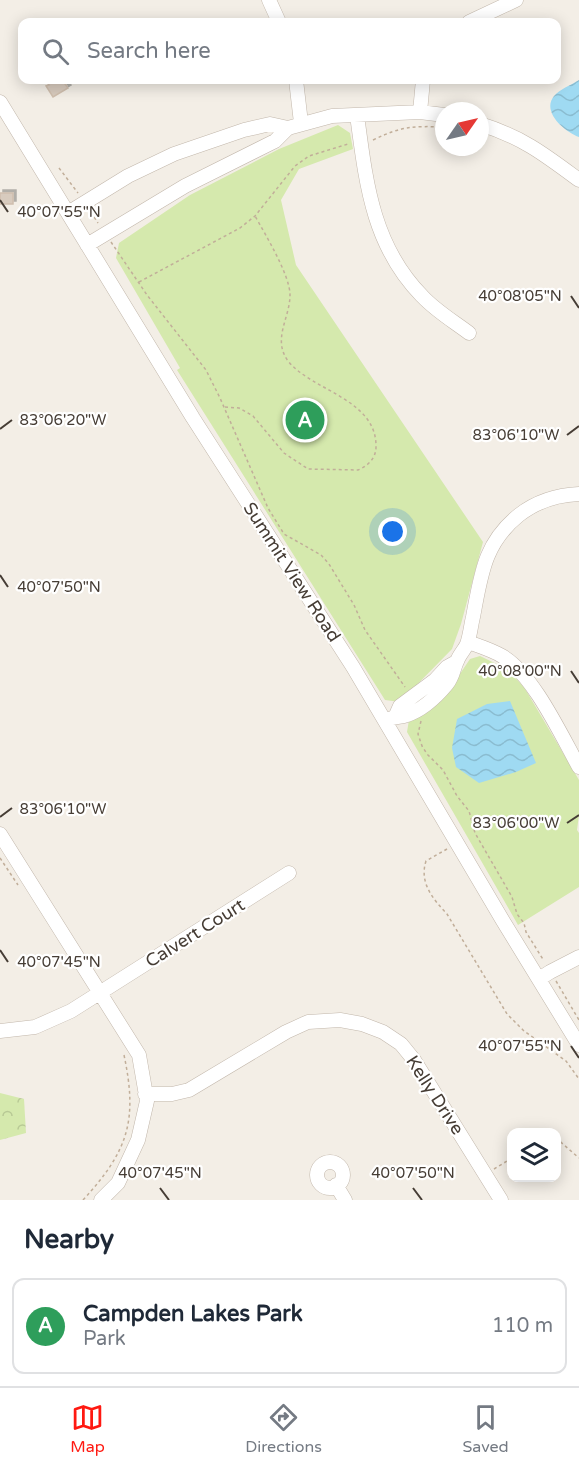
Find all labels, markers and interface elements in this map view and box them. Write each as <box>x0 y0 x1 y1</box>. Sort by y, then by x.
search box <box>18 18 561 84</box>
icon: search <box>39 35 72 68</box>
text: Search here <box>87 38 211 64</box>
north arrow <box>435 102 489 156</box>
text: 40°07'55"N <box>17 203 101 221</box>
text: 40°08'05"N <box>478 287 562 305</box>
pin: A <box>286 398 324 442</box>
text: 83°06'20"W <box>20 411 106 429</box>
text: 83°06'10"W <box>473 426 559 444</box>
street label: Summit View Road <box>239 498 345 646</box>
your location <box>378 517 407 546</box>
text: 40°07'50"N <box>17 578 101 596</box>
text: 40°08'00"N <box>478 662 562 680</box>
text: 83°06'10"W <box>20 800 106 818</box>
text: 83°06'00"W <box>473 814 559 832</box>
street label: Calvert Court <box>141 894 249 972</box>
text: 40°07'45"N <box>17 953 101 971</box>
text: 40°07'55"N <box>478 1037 562 1055</box>
street label: Kelly Drive <box>401 1051 469 1139</box>
map controls <box>507 1128 561 1182</box>
button: layers <box>507 1128 561 1182</box>
text: 40°07'45"N <box>118 1164 202 1182</box>
text: 40°07'50"N <box>371 1164 455 1182</box>
text: Nearby <box>24 1224 114 1255</box>
text: Campden Lakes Park <box>83 1301 303 1327</box>
text: A <box>38 1314 53 1338</box>
text: 110 m <box>492 1314 553 1338</box>
text: Park <box>83 1327 126 1351</box>
tab: Map <box>70 1401 105 1457</box>
tab: Directions <box>245 1401 322 1457</box>
tab: Saved <box>462 1401 509 1457</box>

